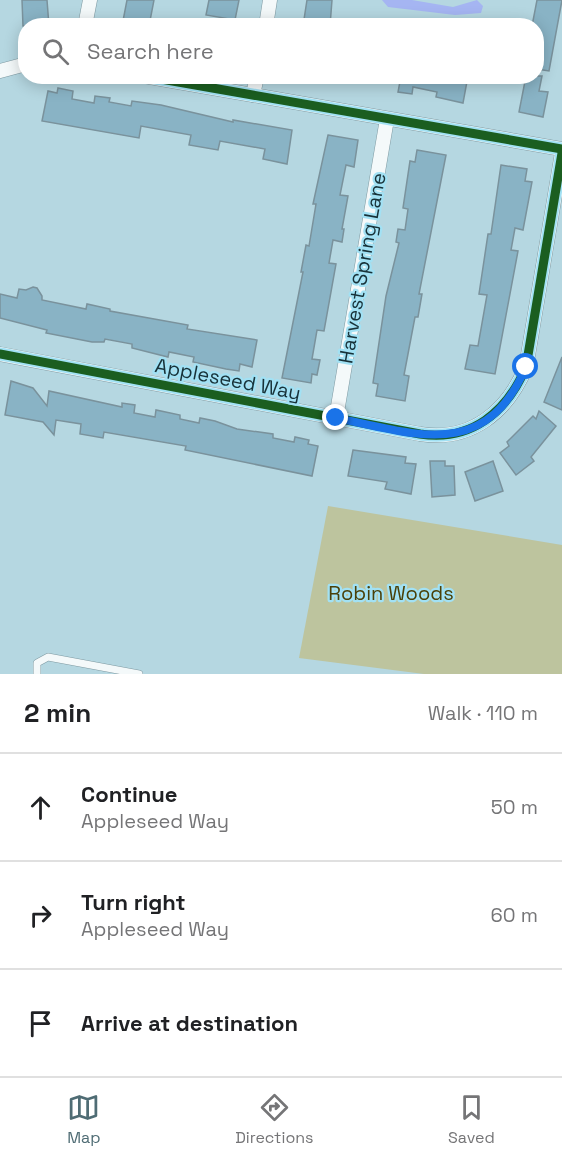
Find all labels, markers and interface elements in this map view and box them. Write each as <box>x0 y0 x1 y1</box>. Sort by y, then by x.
search box <box>18 18 544 84</box>
icon: search <box>39 35 72 68</box>
text: Search here <box>87 37 214 65</box>
street label: Harvest Spring Lane <box>332 171 392 365</box>
street label: Appleseed Way <box>153 352 303 406</box>
route start <box>512 353 538 379</box>
route end <box>322 404 348 430</box>
park label: Robin Woods <box>328 580 454 606</box>
text: 2 min <box>24 696 91 730</box>
text: Walk · 110 m <box>428 700 538 726</box>
text: Continue <box>81 780 177 808</box>
icon: ahead <box>24 791 57 824</box>
text: 50 m <box>491 794 538 820</box>
text: Appleseed Way <box>81 808 229 834</box>
text: Turn right <box>81 888 186 916</box>
icon: right <box>24 899 57 932</box>
text: 60 m <box>491 902 538 928</box>
text: Appleseed Way <box>81 916 229 942</box>
icon: arrive <box>24 1007 57 1040</box>
text: Arrive at destination <box>81 1009 298 1037</box>
tab: Map <box>67 1091 101 1148</box>
tab: Directions <box>235 1091 314 1148</box>
tab: Saved <box>448 1091 495 1148</box>

